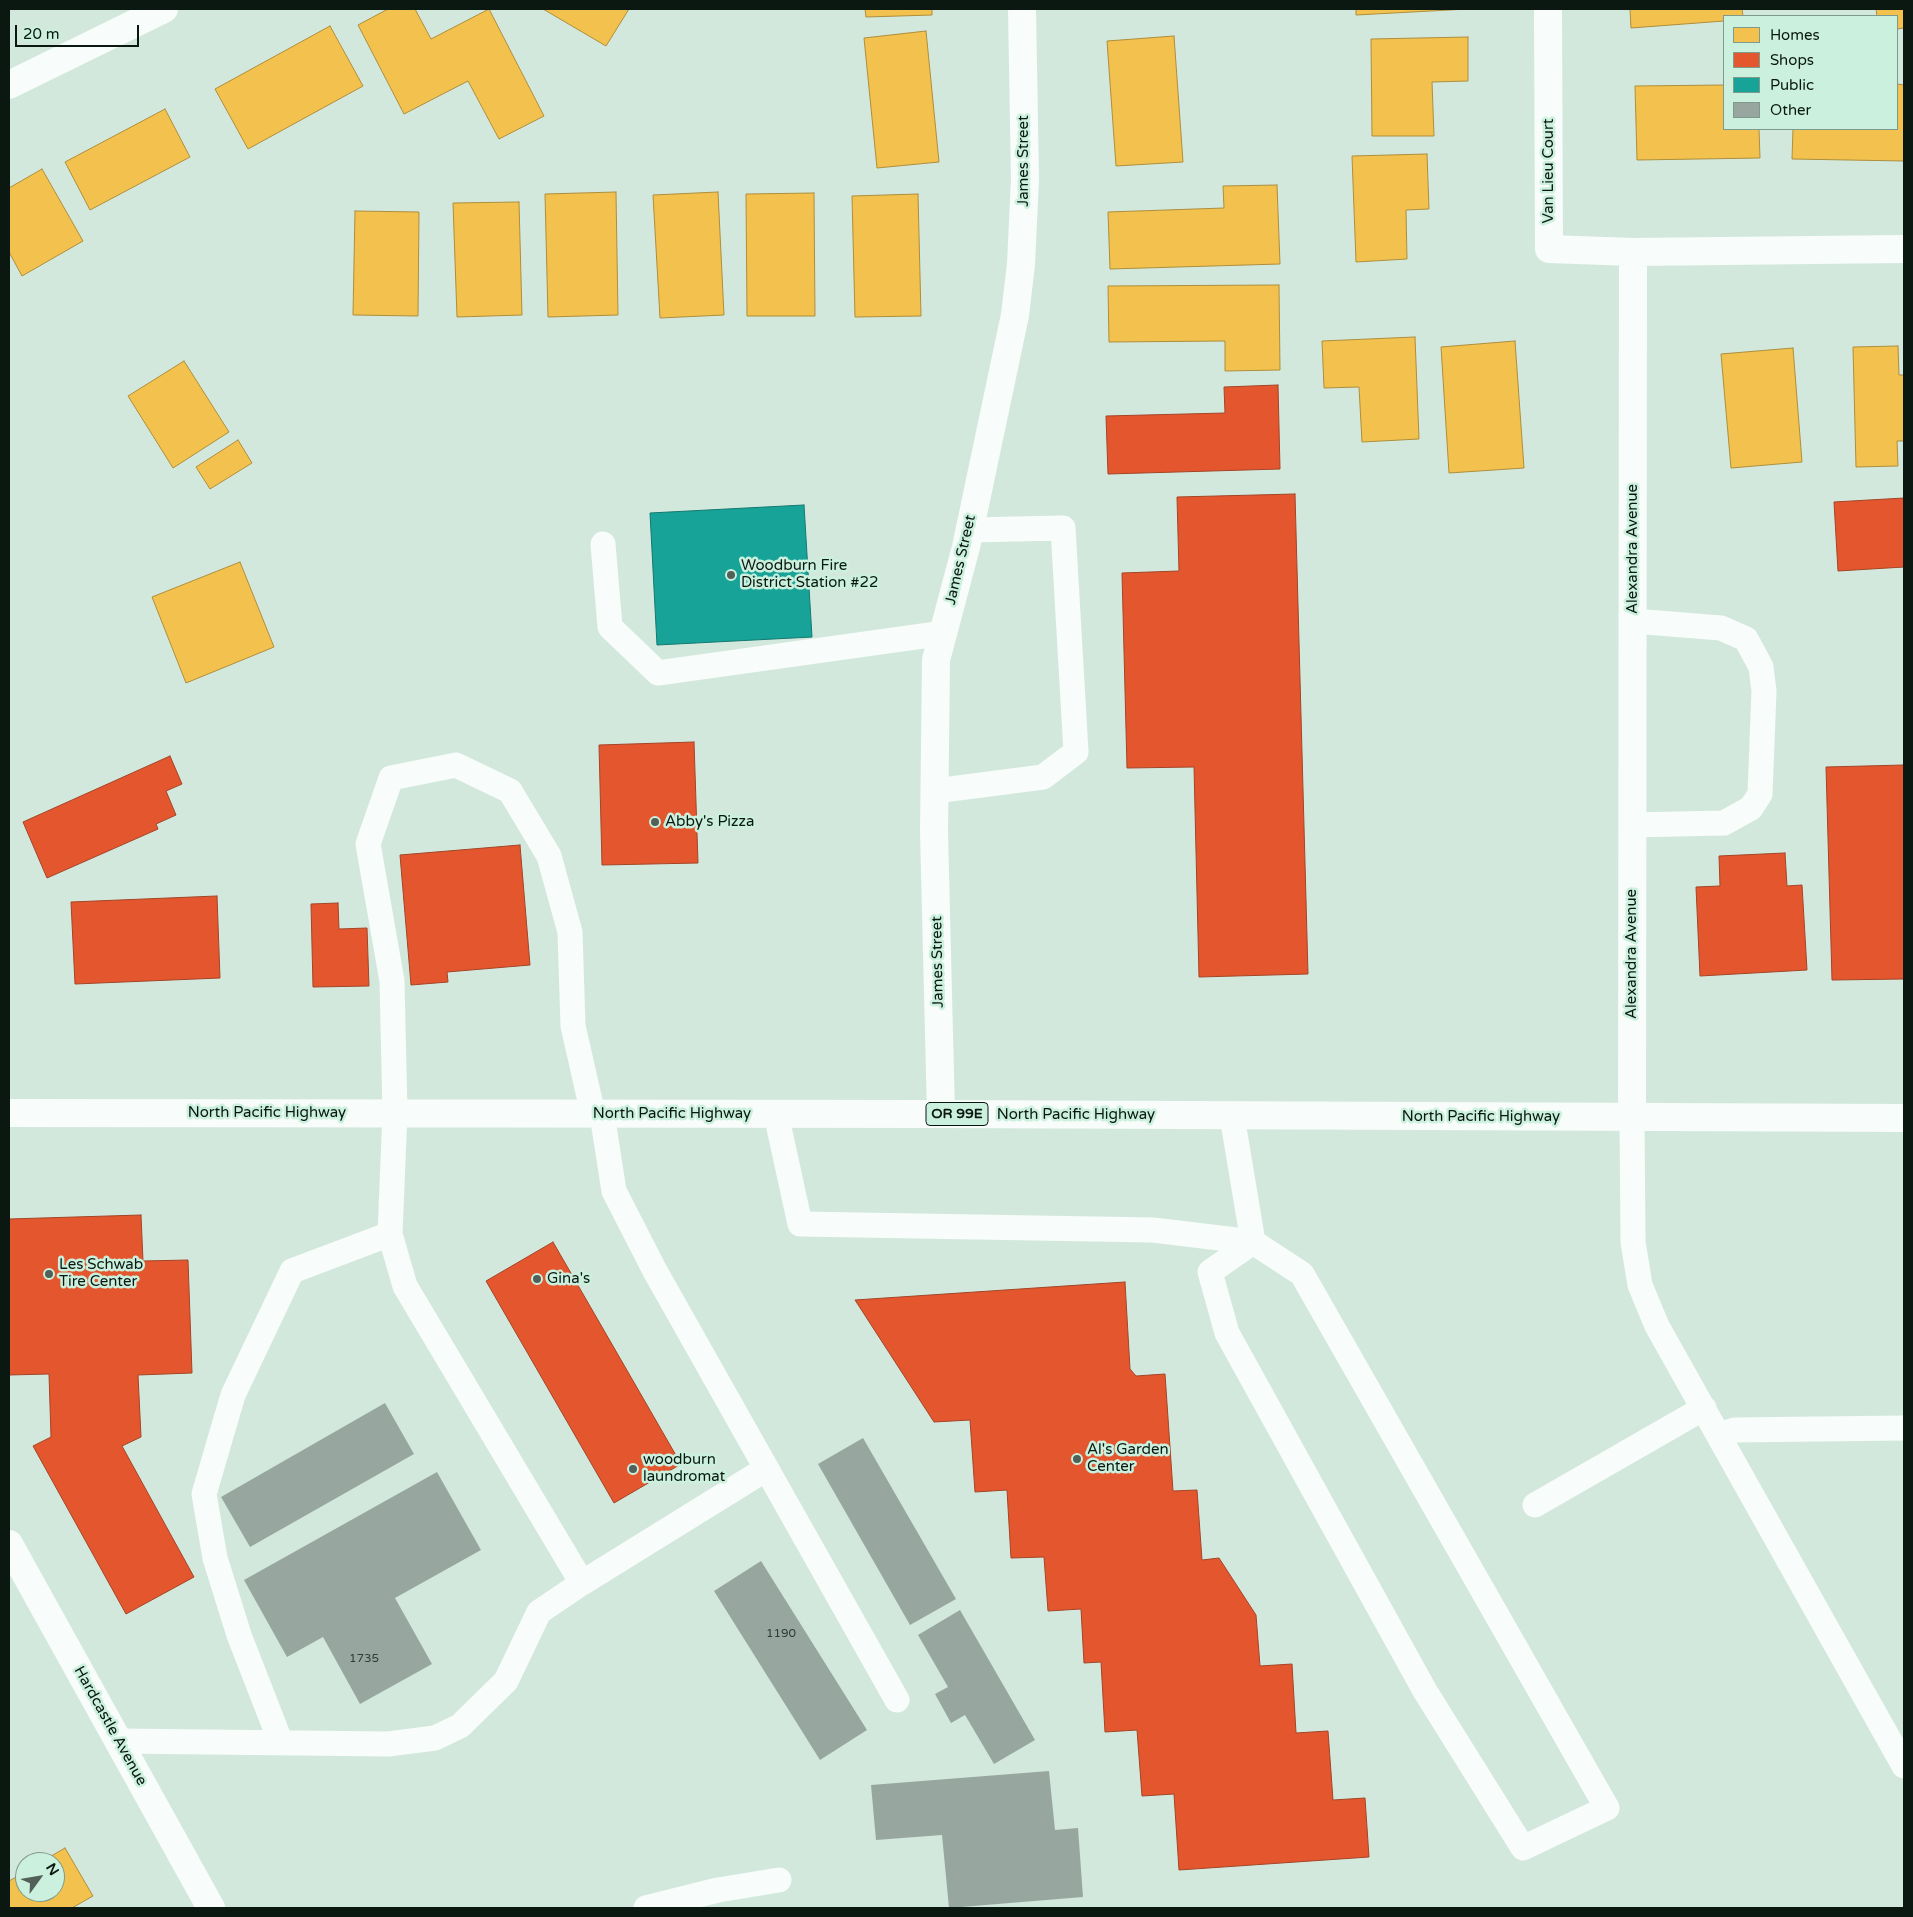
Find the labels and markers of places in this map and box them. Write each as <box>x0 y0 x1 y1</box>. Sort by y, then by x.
place label: Woodburn Fire District Station #22 <box>741 557 878 592</box>
marker: Woodburn Fire District Station #22 <box>725 569 737 581</box>
place label: Abby's Pizza <box>665 813 754 831</box>
marker: Abby's Pizza <box>649 816 661 828</box>
place label: Les Schwab Tire Center <box>59 1256 143 1291</box>
marker: Les Schwab Tire Center <box>43 1268 55 1280</box>
place label: Gina's <box>547 1270 590 1288</box>
marker: Gina's <box>531 1273 543 1285</box>
place label: Al's Garden Center <box>1087 1441 1169 1476</box>
place label: woodburn laundromat <box>643 1451 725 1486</box>
marker: Al's Garden Center <box>1071 1453 1083 1465</box>
marker: woodburn laundromat <box>627 1463 639 1475</box>

